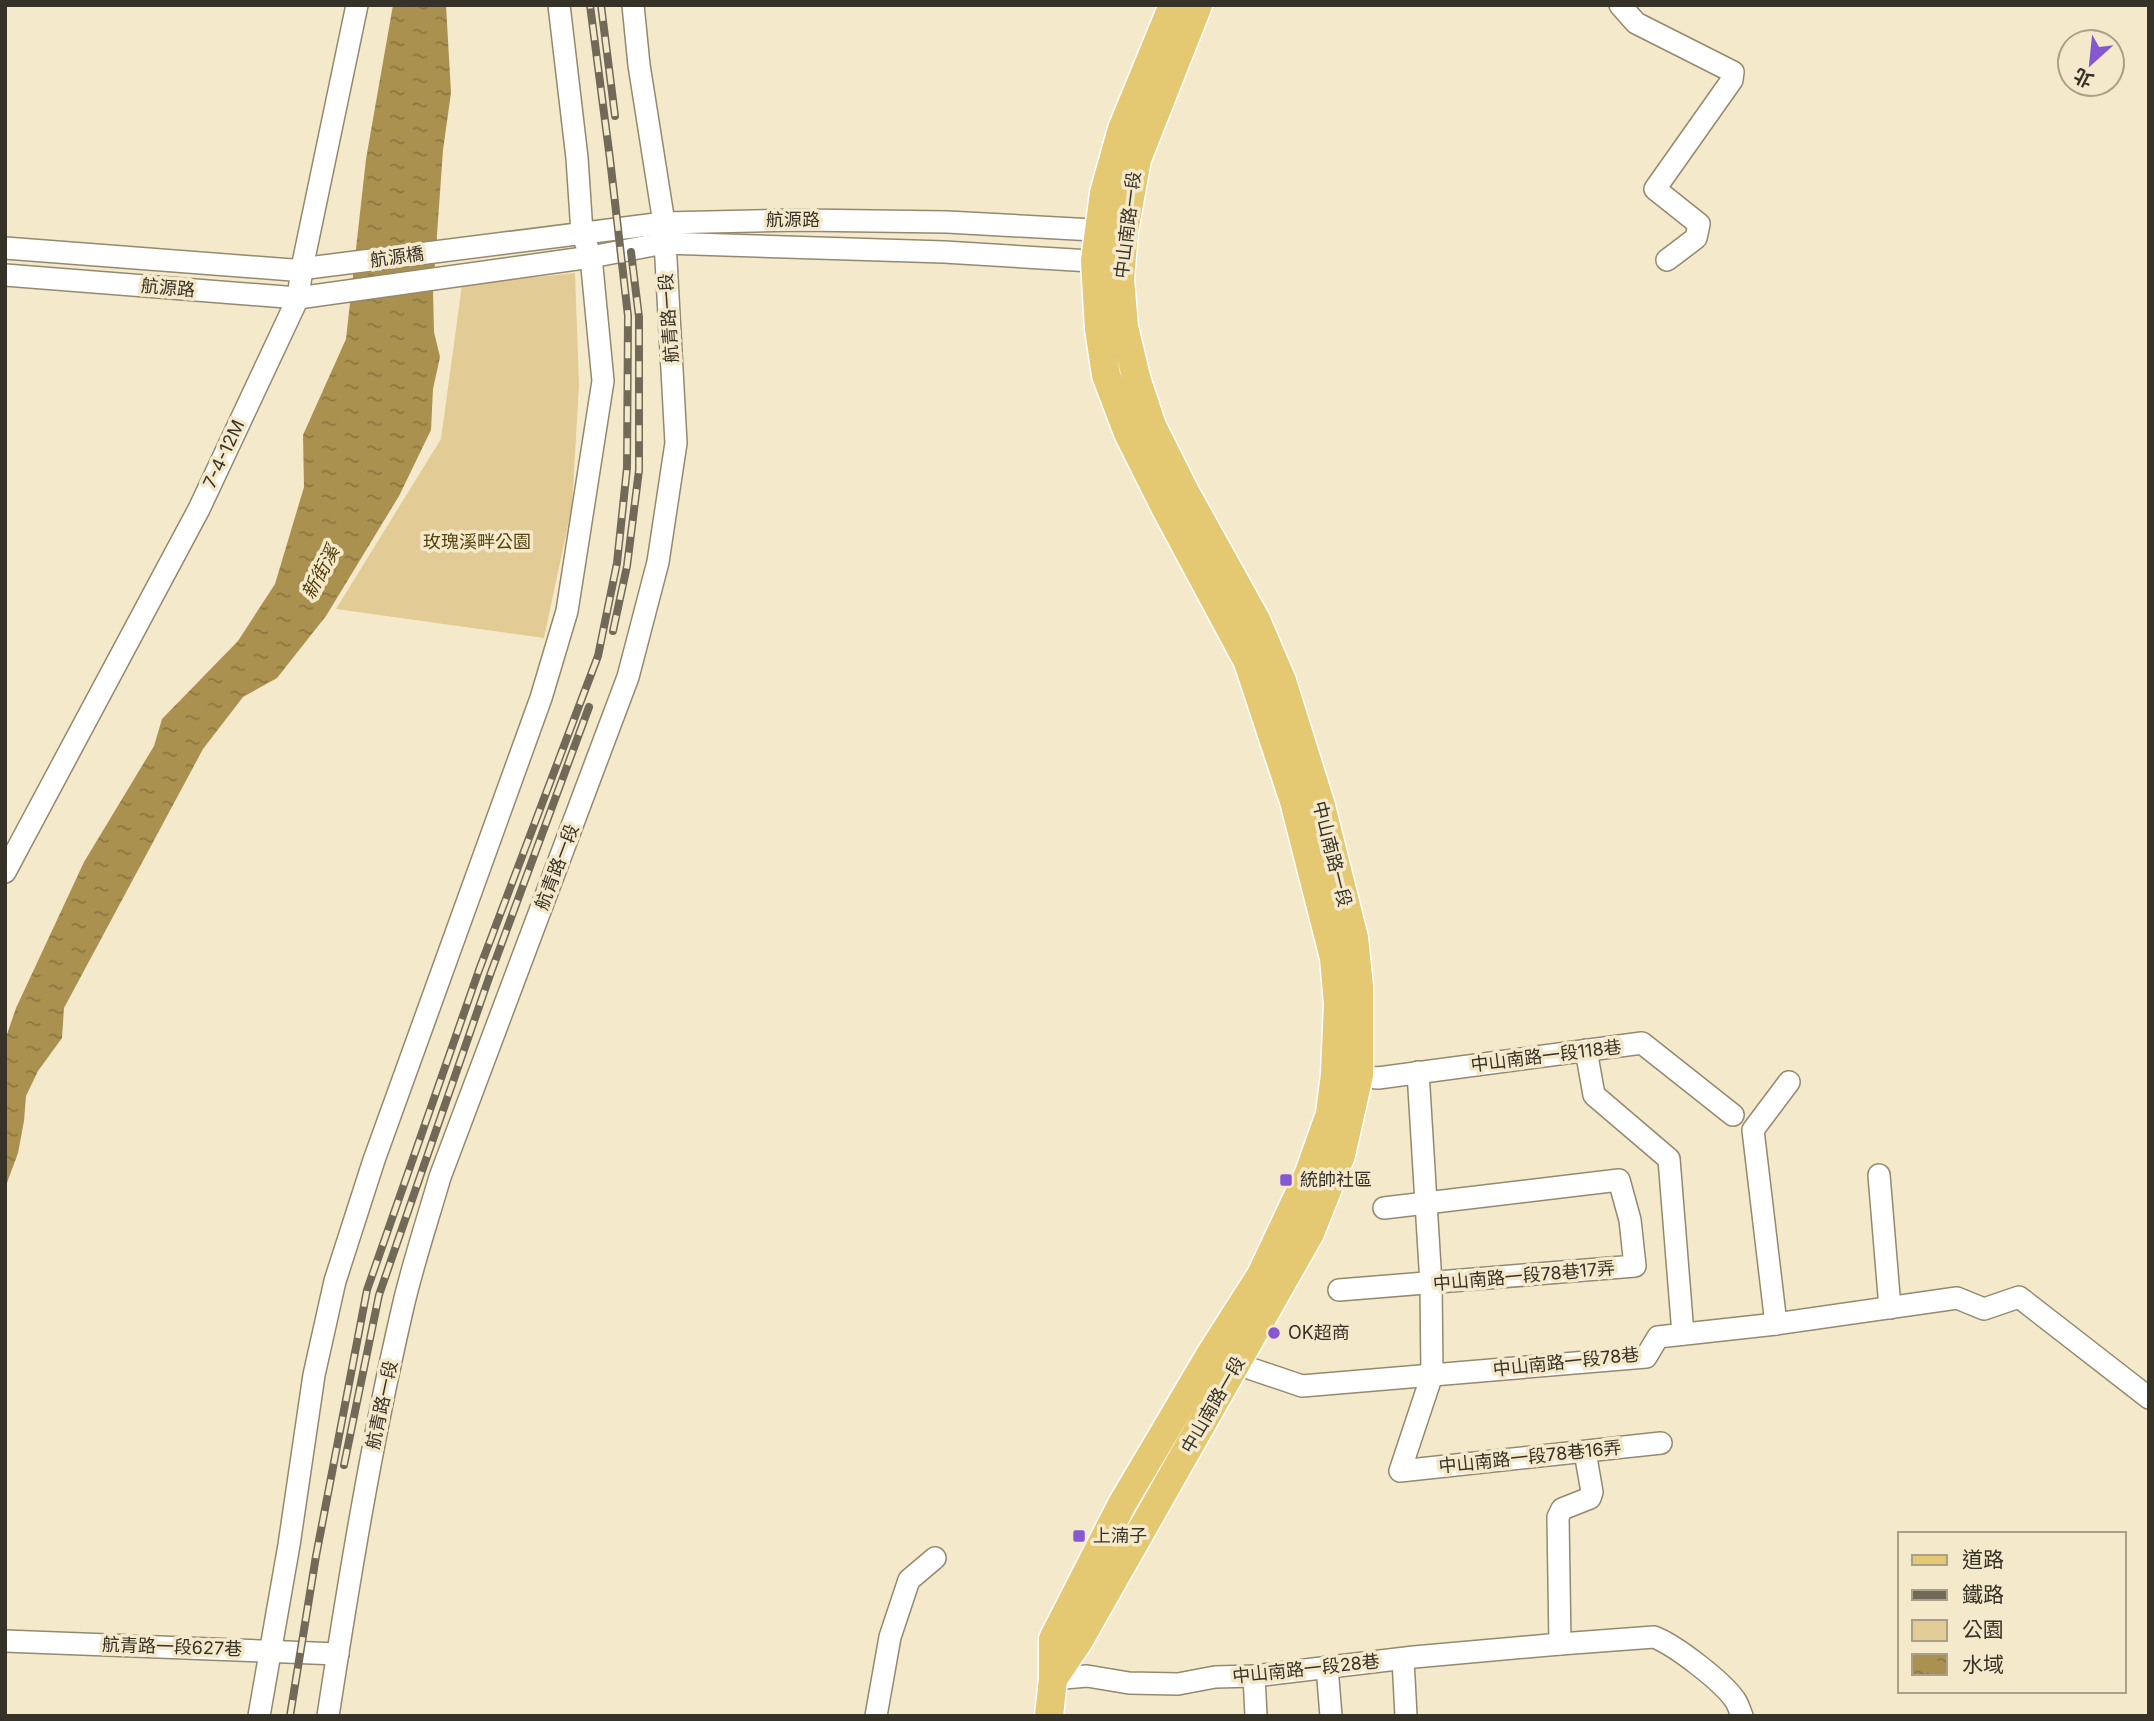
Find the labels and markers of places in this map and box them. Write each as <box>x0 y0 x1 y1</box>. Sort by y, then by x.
place label: 統帥社區 <box>1300 1169 1372 1190</box>
marker: 統帥社區 <box>1278 1172 1294 1188</box>
place label: OK超商 <box>1288 1322 1350 1343</box>
marker: OK超商 <box>1266 1325 1282 1341</box>
place label: 上湳子 <box>1093 1525 1147 1546</box>
marker: 上湳子 <box>1071 1528 1087 1544</box>

